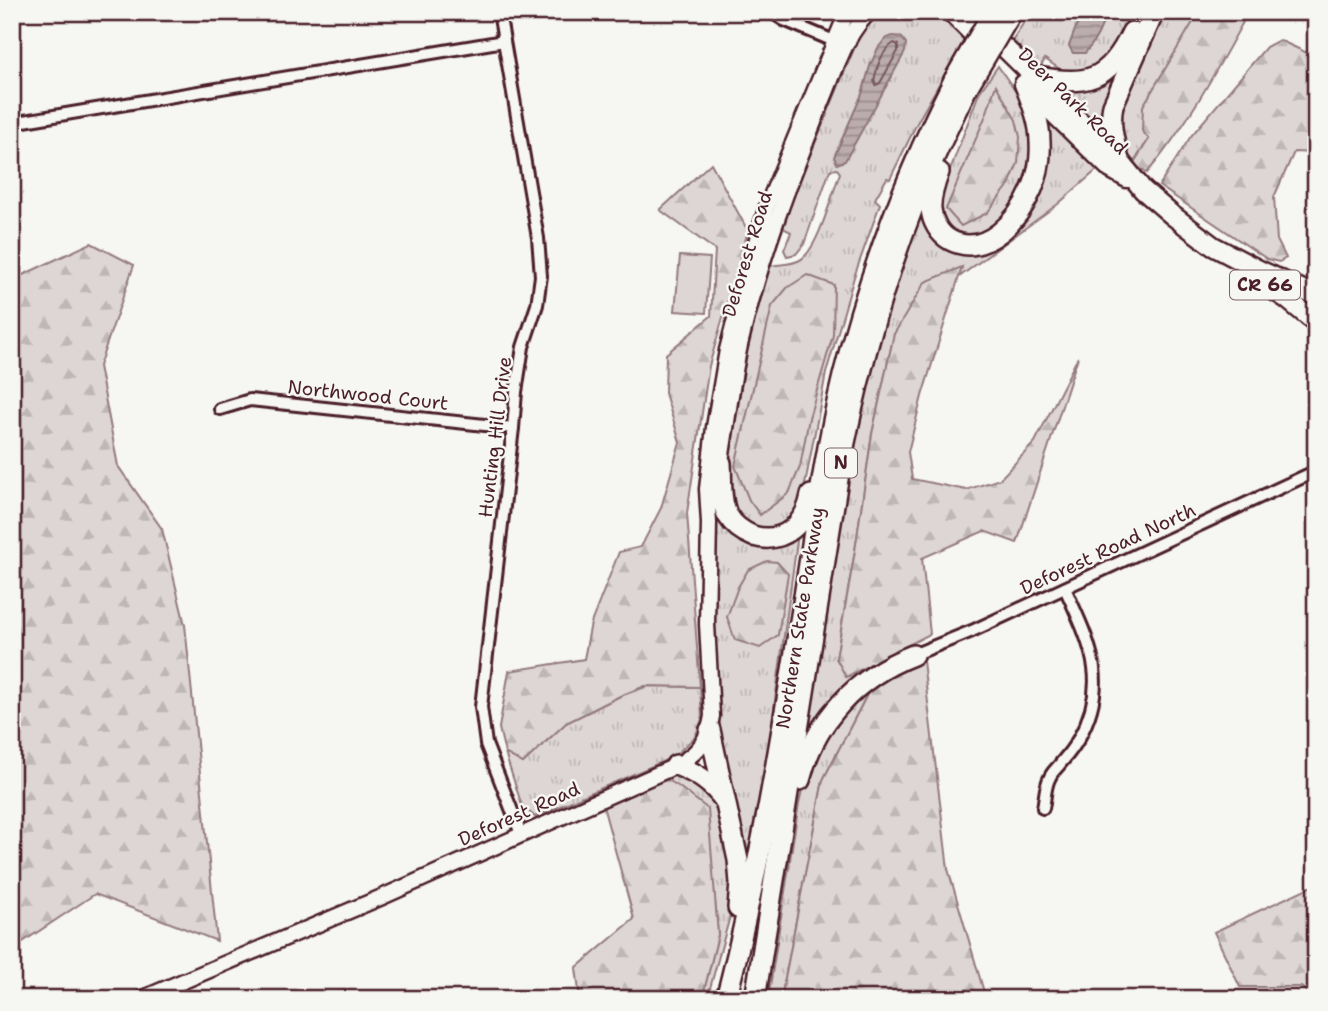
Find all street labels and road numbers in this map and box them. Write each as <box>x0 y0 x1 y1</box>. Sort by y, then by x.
street label: Deer Park Road <box>1013 42 1133 160</box>
street label: Deforest Road <box>716 188 778 320</box>
road number: CR 66 <box>1230 270 1300 300</box>
street label: Hunting Hill Drive <box>473 355 517 519</box>
street label: Northwood Court <box>286 374 450 416</box>
road number: N <box>825 448 857 477</box>
street label: Deforest Road North <box>1016 497 1200 601</box>
street label: Northern State Parkway <box>770 505 830 731</box>
street label: Deforest Road <box>454 776 584 852</box>

